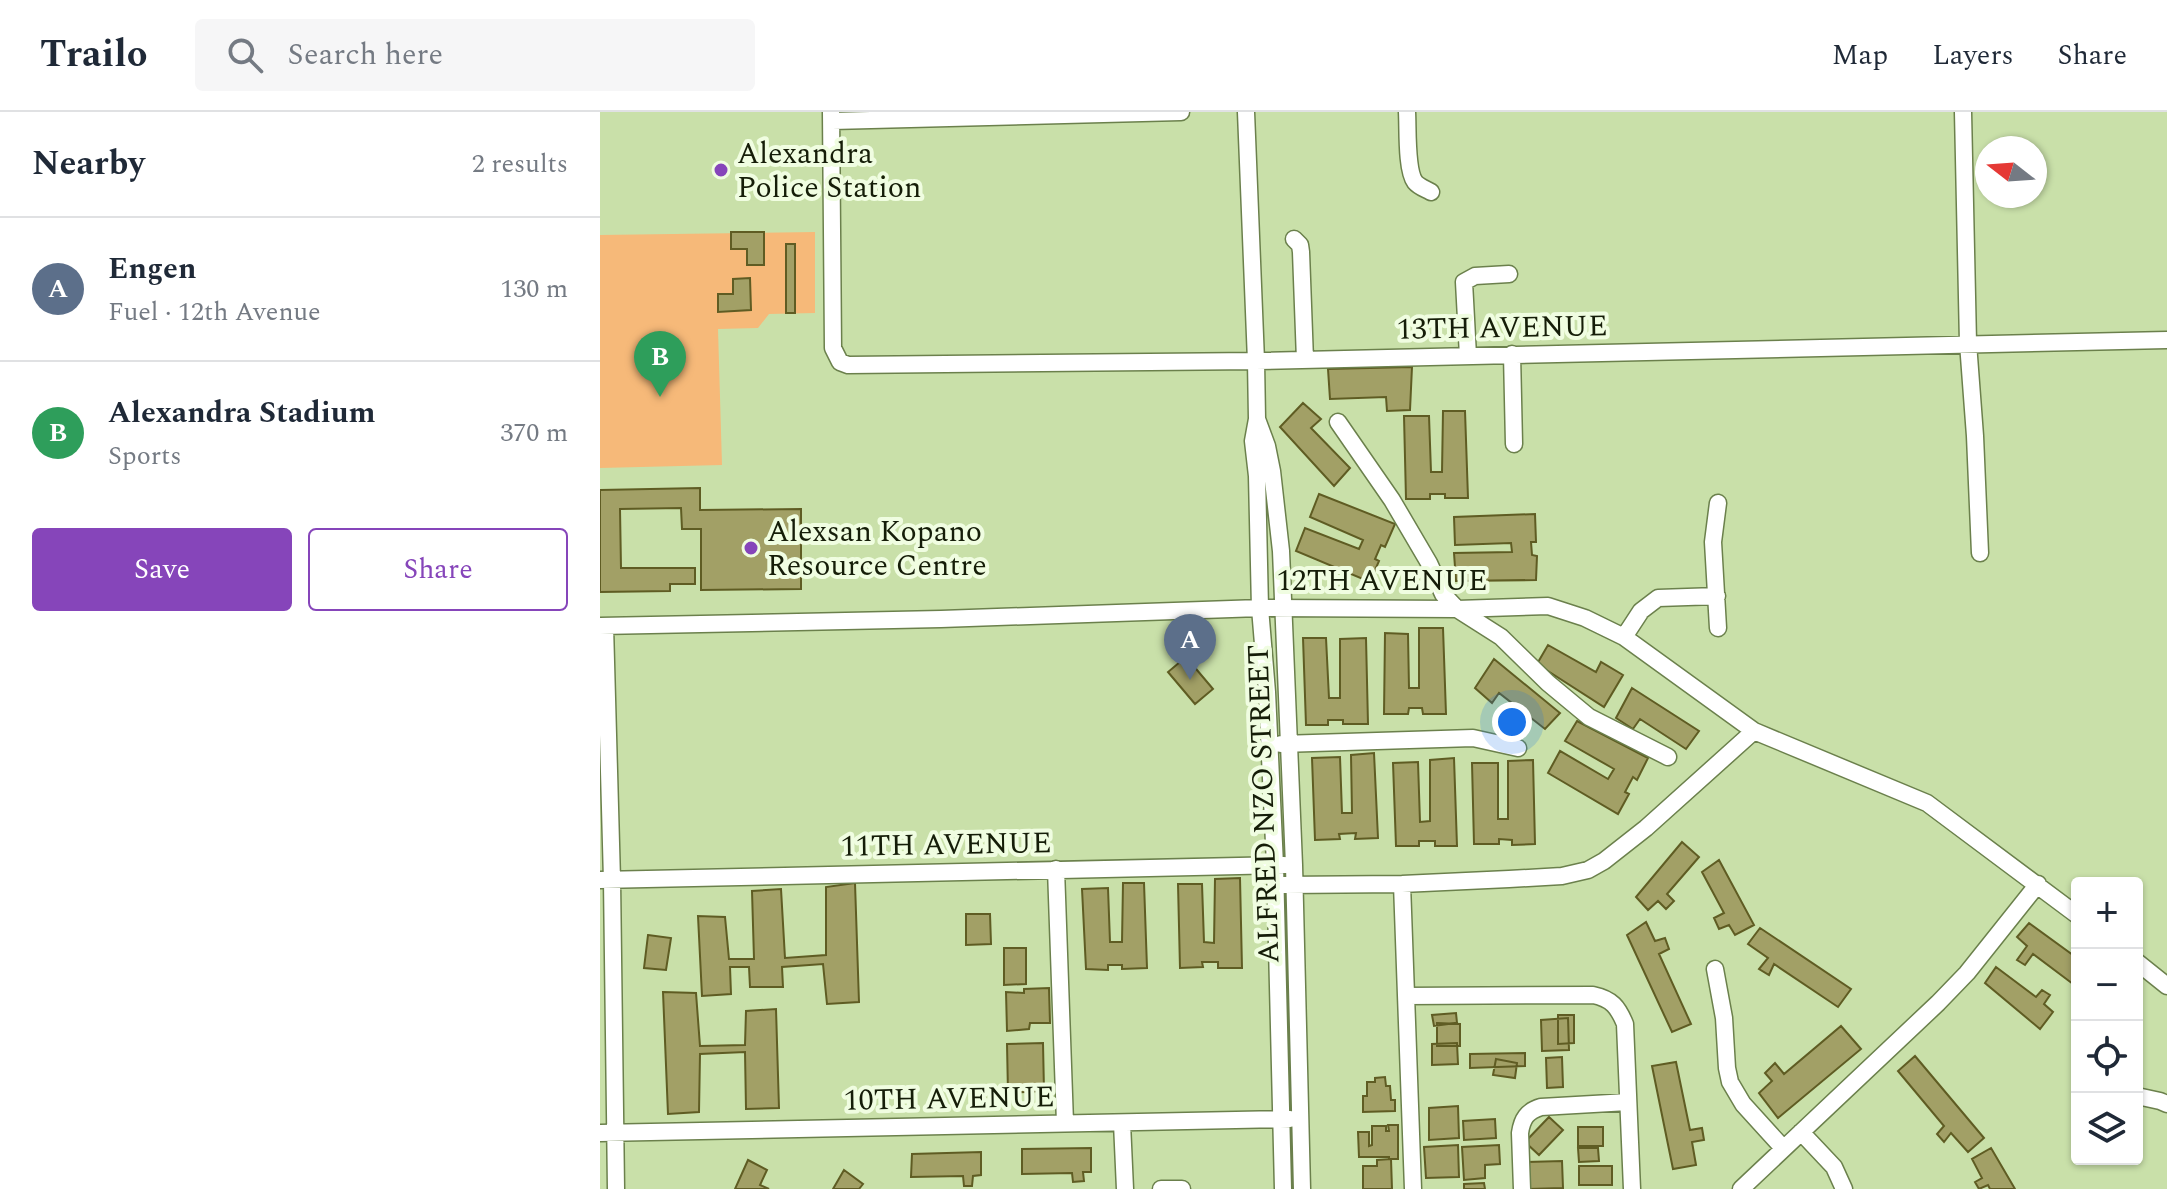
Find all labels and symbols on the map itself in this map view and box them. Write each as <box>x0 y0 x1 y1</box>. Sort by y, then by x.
place label: Alexandra Police Station <box>737 131 922 211</box>
north arrow <box>1975 136 2047 208</box>
marker: Alexandra Police Station <box>712 161 730 179</box>
street label: 13TH AVENUE <box>1396 303 1608 353</box>
pin: B <box>634 331 686 397</box>
place label: Alexsan Kopano Resource Centre <box>767 509 987 589</box>
marker: Alexsan Kopano Resource Centre <box>742 539 760 557</box>
street label: 12TH AVENUE <box>1276 558 1488 604</box>
pin: A <box>1164 614 1216 680</box>
street label: ALFRED NZO STREET <box>1235 644 1293 964</box>
your location <box>1492 702 1532 742</box>
street label: 11TH AVENUE <box>840 820 1052 870</box>
street label: 10TH AVENUE <box>843 1074 1055 1124</box>

